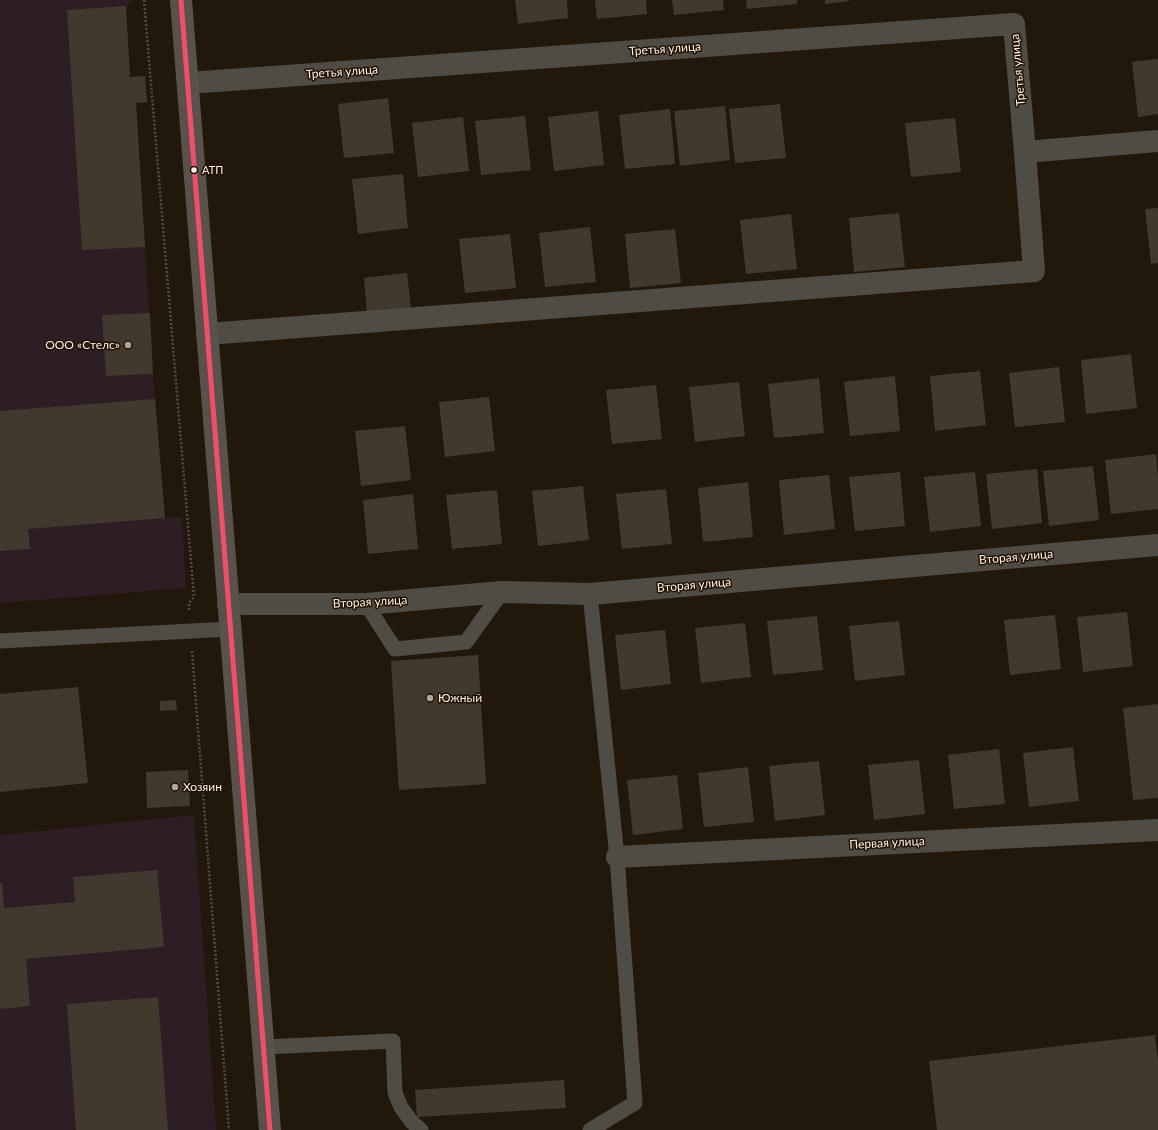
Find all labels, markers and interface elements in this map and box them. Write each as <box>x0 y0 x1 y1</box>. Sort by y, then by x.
street label: Третья улица <box>1008 33 1028 107</box>
street label: Третья улица <box>628 39 702 59</box>
street label: Третья улица <box>305 62 379 82</box>
place label: АТП <box>202 163 223 177</box>
marker: АТП <box>189 165 199 175</box>
place label: ООО «Стелс» <box>45 338 120 352</box>
marker: ООО «Стелс» <box>123 340 133 350</box>
street label: Вторая улица <box>978 547 1054 567</box>
street label: Вторая улица <box>656 575 732 595</box>
street label: Вторая улица <box>332 593 408 611</box>
place label: Южный <box>438 691 482 705</box>
marker: Южный <box>425 693 435 703</box>
place label: Хозяин <box>183 780 222 794</box>
marker: Хозяин <box>170 782 180 792</box>
street label: Первая улица <box>849 834 925 852</box>

